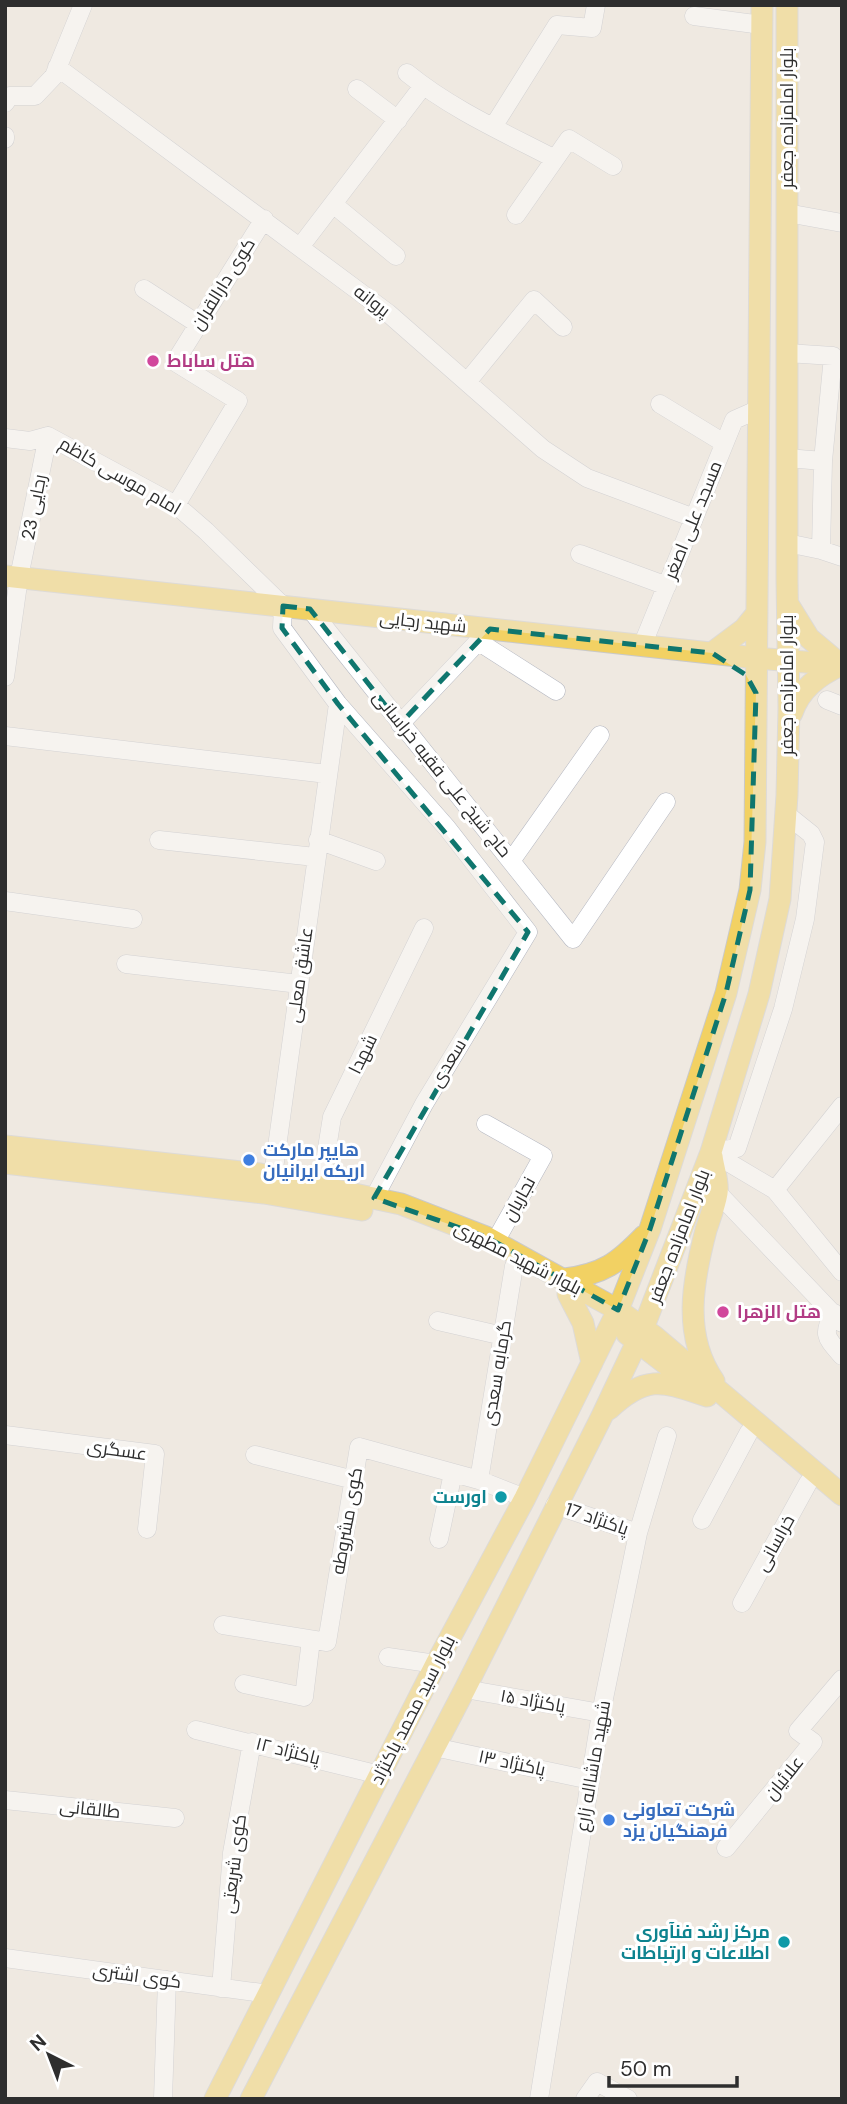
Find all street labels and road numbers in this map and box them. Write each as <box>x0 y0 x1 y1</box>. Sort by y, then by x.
street label: بلوار امامزاده جعفر <box>775 48 799 189</box>
street label: کوی دارالقران <box>185 233 261 335</box>
street label: پروانه <box>349 279 395 323</box>
street label: امام موسی کاظم <box>55 431 185 521</box>
street label: مسجد علی اصغر <box>658 457 728 584</box>
street label: رجایی 23 <box>16 472 52 542</box>
street label: شهید رجایی <box>378 606 468 638</box>
street label: بلوار امامزاده جعفر <box>775 615 799 756</box>
street label: حاج شیخ علی فقیه خراسانی <box>367 686 517 862</box>
street label: عاشق معلی <box>281 926 319 1024</box>
street label: شهدا <box>343 1030 383 1078</box>
street label: سعدی <box>424 1034 472 1092</box>
street label: بلوار امامزاده جعفر <box>642 1166 715 1307</box>
street label: نجاریان <box>497 1172 541 1226</box>
street label: بلوار شهید مطهری <box>450 1216 586 1300</box>
street label: گرمابه سعدی <box>477 1319 517 1427</box>
street label: عسگری <box>85 1434 149 1466</box>
street label: کوی مشروطه <box>326 1466 368 1576</box>
street label: پاکنژاد 17 <box>562 1497 632 1541</box>
street label: خراسانی <box>750 1510 800 1576</box>
street label: بلوار سید محمد پاکنژاد <box>365 1631 461 1789</box>
street label: پاکنژاد ۱۵ <box>499 1683 568 1719</box>
street label: شهید ماشااله زارع <box>570 1699 616 1833</box>
street label: پاکنژاد ۱۲ <box>253 1731 323 1771</box>
street label: پاکنژاد ۱۳ <box>476 1744 548 1782</box>
street label: علائیان <box>759 1751 809 1805</box>
street label: طالقانی <box>58 1794 122 1824</box>
street label: کوی شریعتی <box>216 1813 252 1915</box>
street label: کوی اشتری <box>91 1958 183 1994</box>

